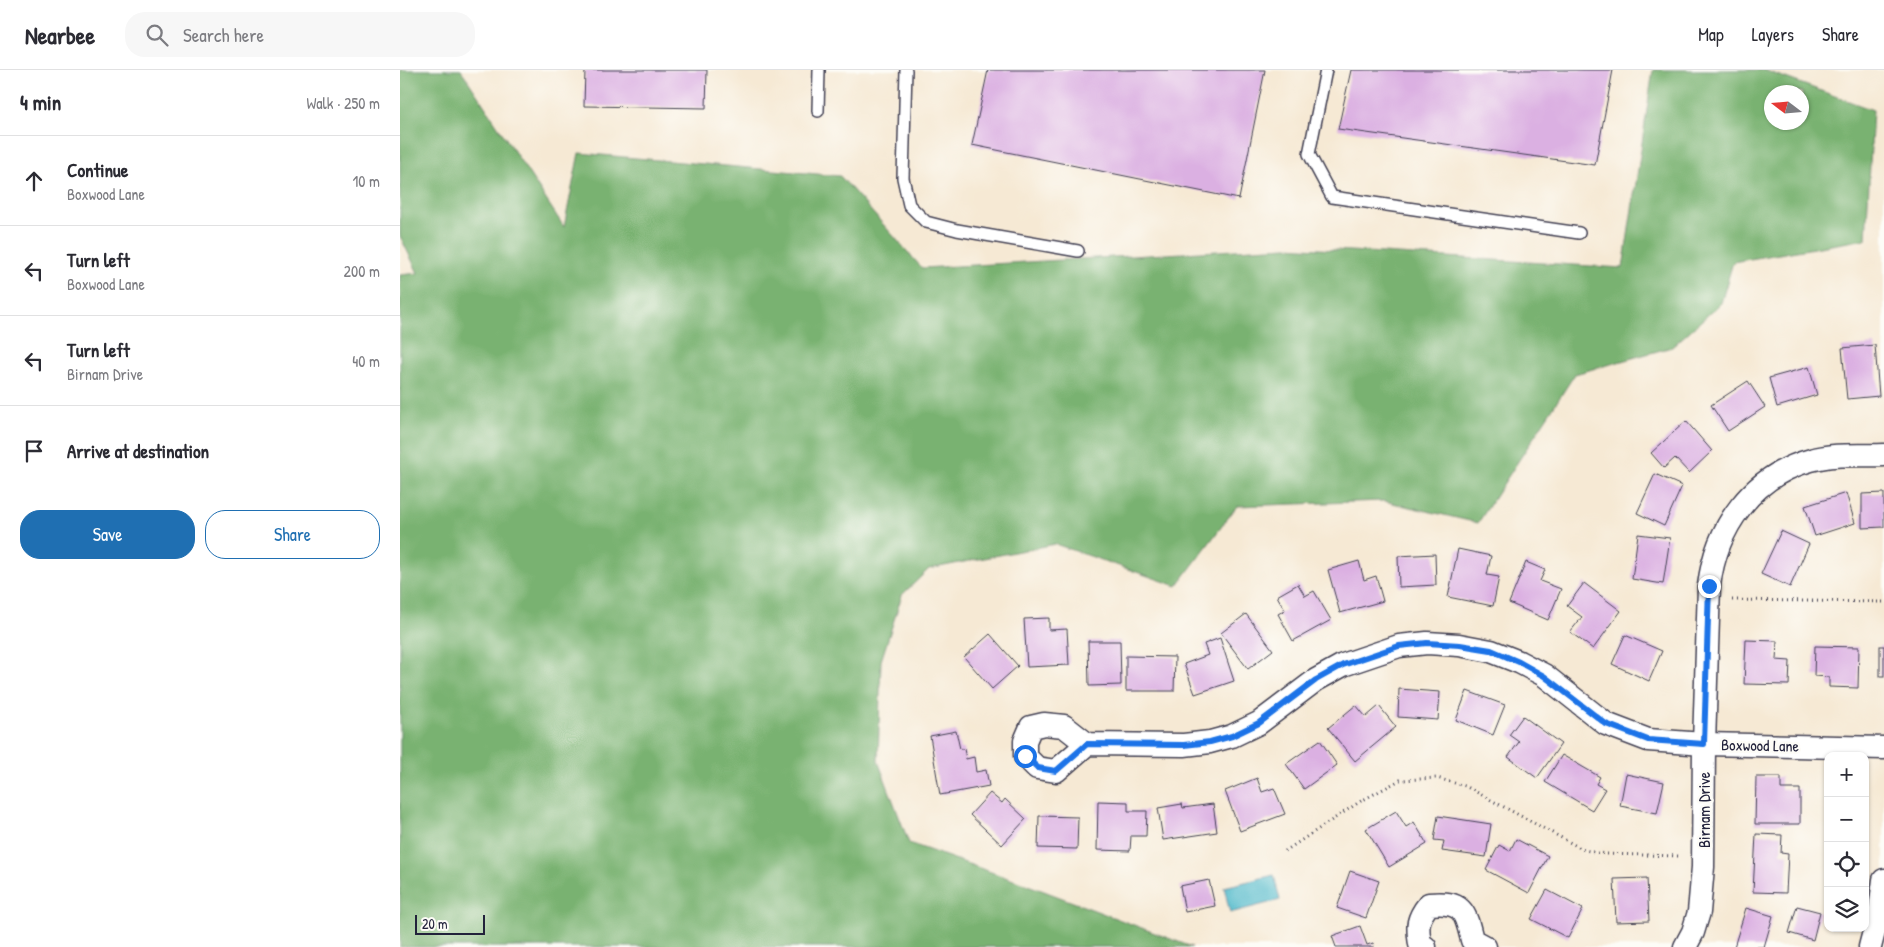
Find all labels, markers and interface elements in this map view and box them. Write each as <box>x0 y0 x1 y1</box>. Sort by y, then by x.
search box <box>125 12 475 57</box>
text: Nearbee <box>25 19 95 51</box>
icon: search <box>143 21 171 49</box>
text: Search here <box>183 22 264 48</box>
text: Map <box>1698 22 1724 47</box>
text: Layers <box>1752 22 1794 47</box>
text: Share <box>1822 22 1859 47</box>
north arrow <box>1764 85 1809 130</box>
text: 4 min <box>20 88 61 117</box>
text: Walk · 250 m <box>306 92 380 114</box>
text: Continue <box>67 157 128 183</box>
icon: ahead <box>20 167 48 195</box>
text: 10 m <box>352 170 380 192</box>
text: Boxwood Lane <box>67 183 145 205</box>
text: Turn left <box>67 247 130 273</box>
icon: left <box>20 257 48 285</box>
text: 200 m <box>344 260 380 282</box>
text: Boxwood Lane <box>67 273 145 295</box>
text: Turn left <box>67 337 130 363</box>
icon: left <box>20 347 48 375</box>
text: 40 m <box>352 350 380 372</box>
text: Birnam Drive <box>67 363 143 385</box>
icon: arrive <box>20 437 48 465</box>
text: Arrive at destination <box>67 438 209 464</box>
button: Save <box>20 510 195 559</box>
button: Share <box>205 510 380 559</box>
route end <box>1698 575 1721 598</box>
street label: Boxwood Lane <box>1721 733 1800 757</box>
route start <box>1014 745 1037 768</box>
map controls <box>1824 752 1869 932</box>
button: + <box>1824 752 1869 797</box>
street label: Birnam Drive <box>1693 771 1715 848</box>
button: − <box>1824 797 1869 842</box>
button: locate <box>1824 842 1869 887</box>
button: layers <box>1824 887 1869 932</box>
scale bar <box>415 912 485 935</box>
text: 20 m <box>422 914 448 933</box>

